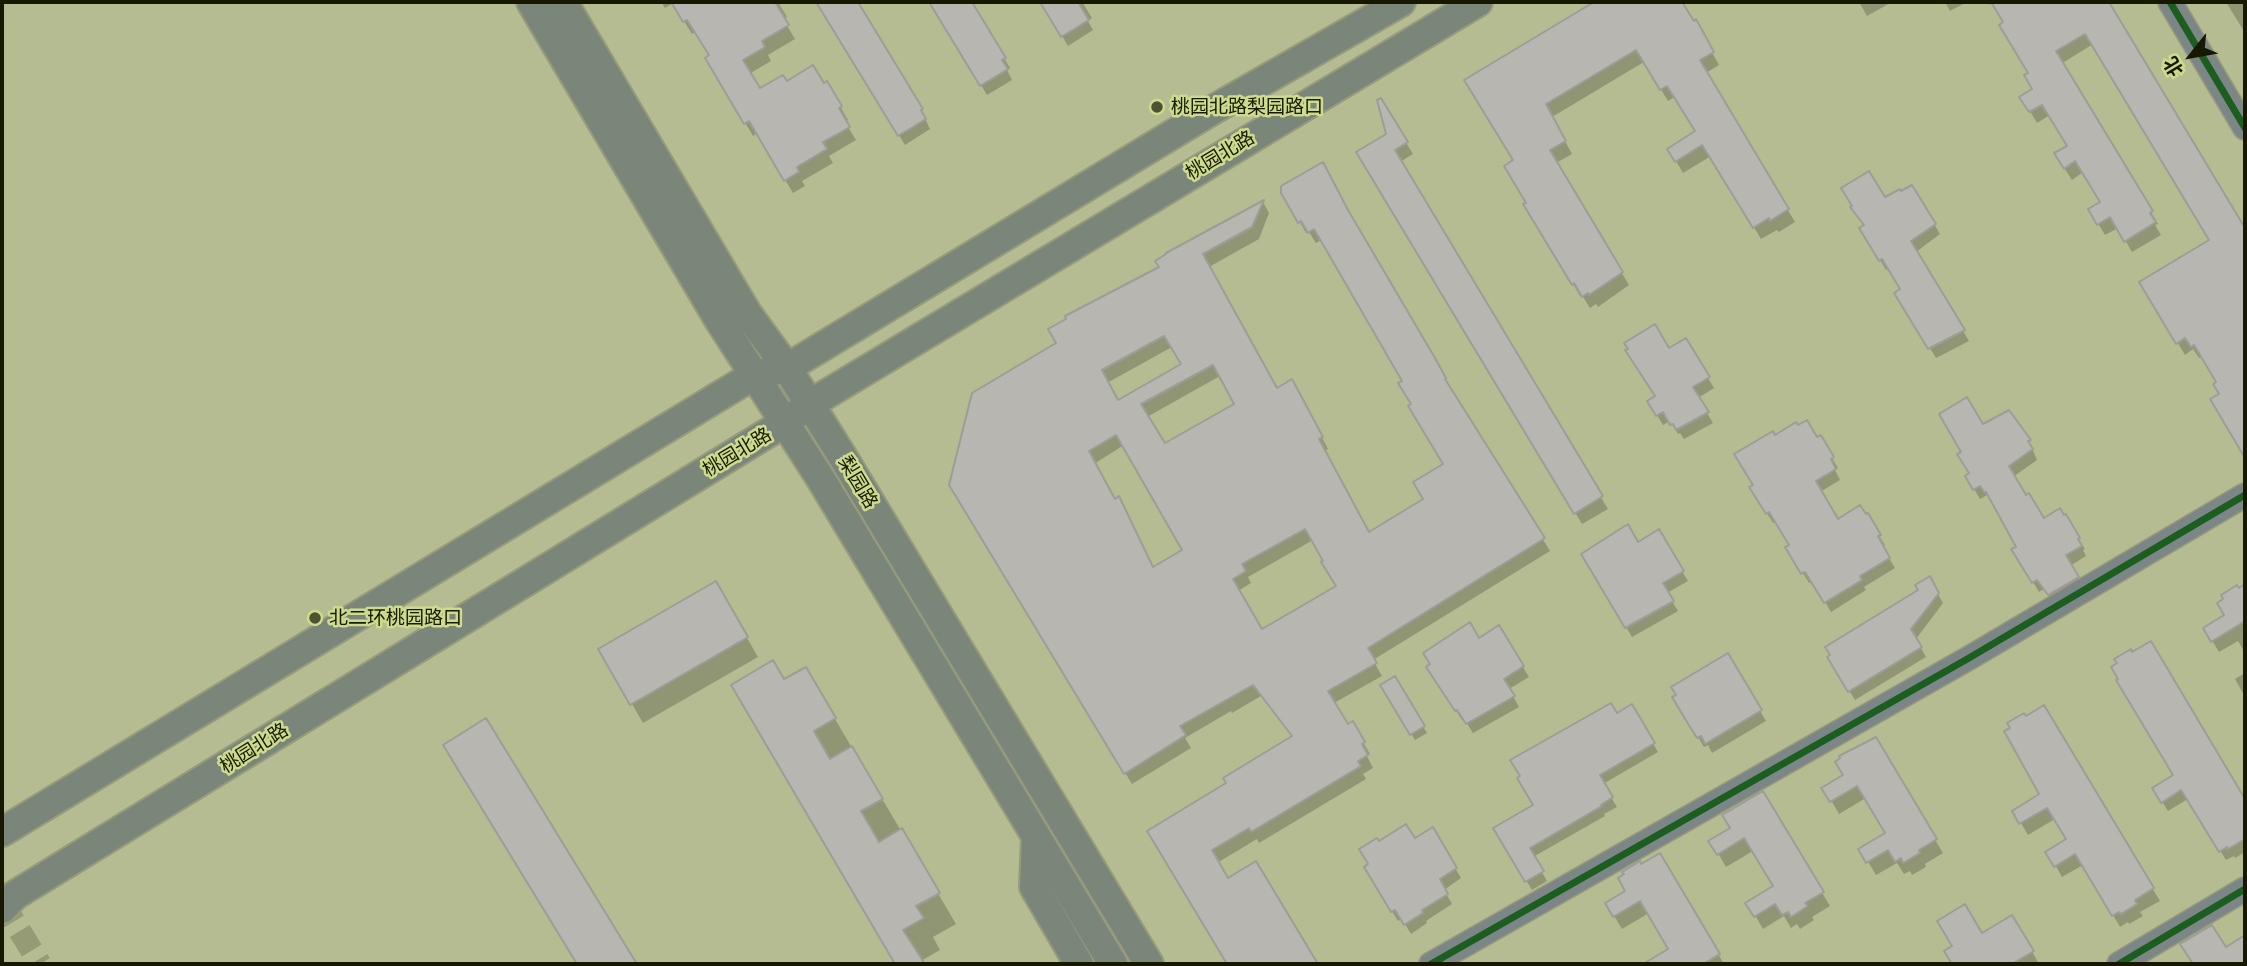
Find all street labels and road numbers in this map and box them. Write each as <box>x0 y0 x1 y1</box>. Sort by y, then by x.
street label: 桃园北路 <box>1182 126 1258 184</box>
street label: 桃园北路 <box>699 423 775 481</box>
street label: 梨园路 <box>834 452 882 512</box>
street label: 桃园北路 <box>216 718 292 778</box>

